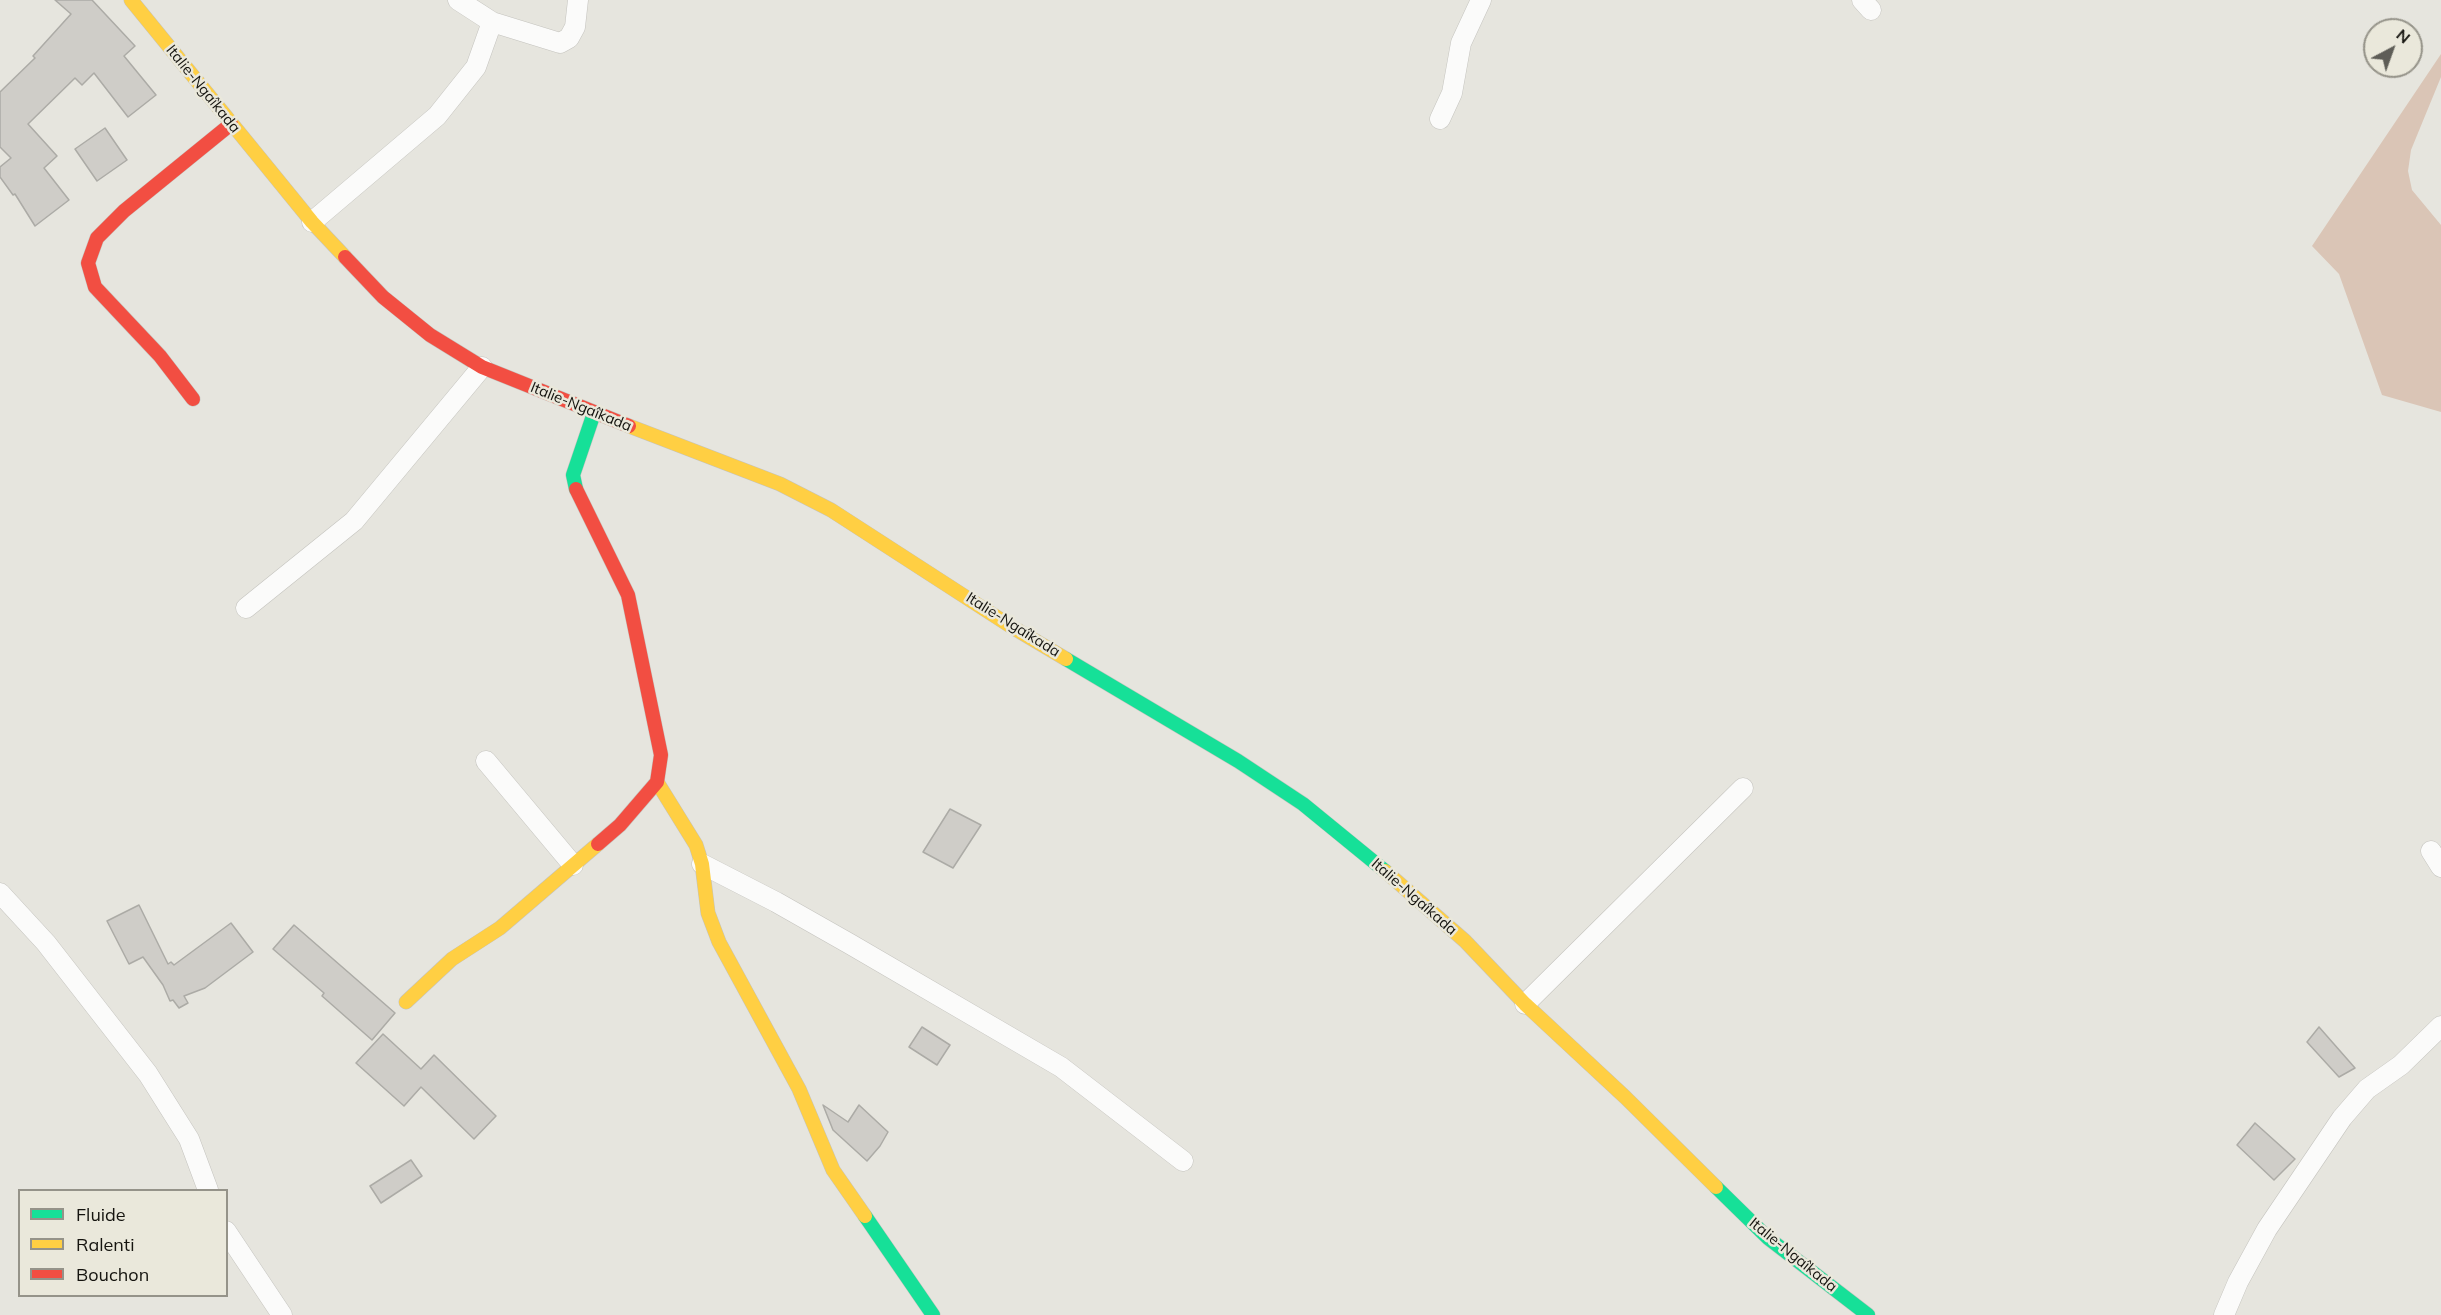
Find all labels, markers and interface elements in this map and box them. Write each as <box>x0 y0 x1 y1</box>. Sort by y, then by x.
north arrow <box>2363 18 2423 78</box>
text: N <box>2392 24 2415 47</box>
street label: Italie-Ngaîkada <box>162 42 244 136</box>
street label: Italie-Ngaîkada <box>528 378 634 436</box>
street label: Italie-Ngaîkada <box>963 589 1063 661</box>
street label: Italie-Ngaîkada <box>1367 855 1461 939</box>
legend <box>18 1189 228 1297</box>
text: Fluide <box>76 1203 126 1226</box>
street label: Italie-Ngaîkada <box>1746 1214 1840 1296</box>
text: Ralenti <box>76 1233 134 1256</box>
text: Bouchon <box>76 1263 149 1286</box>

